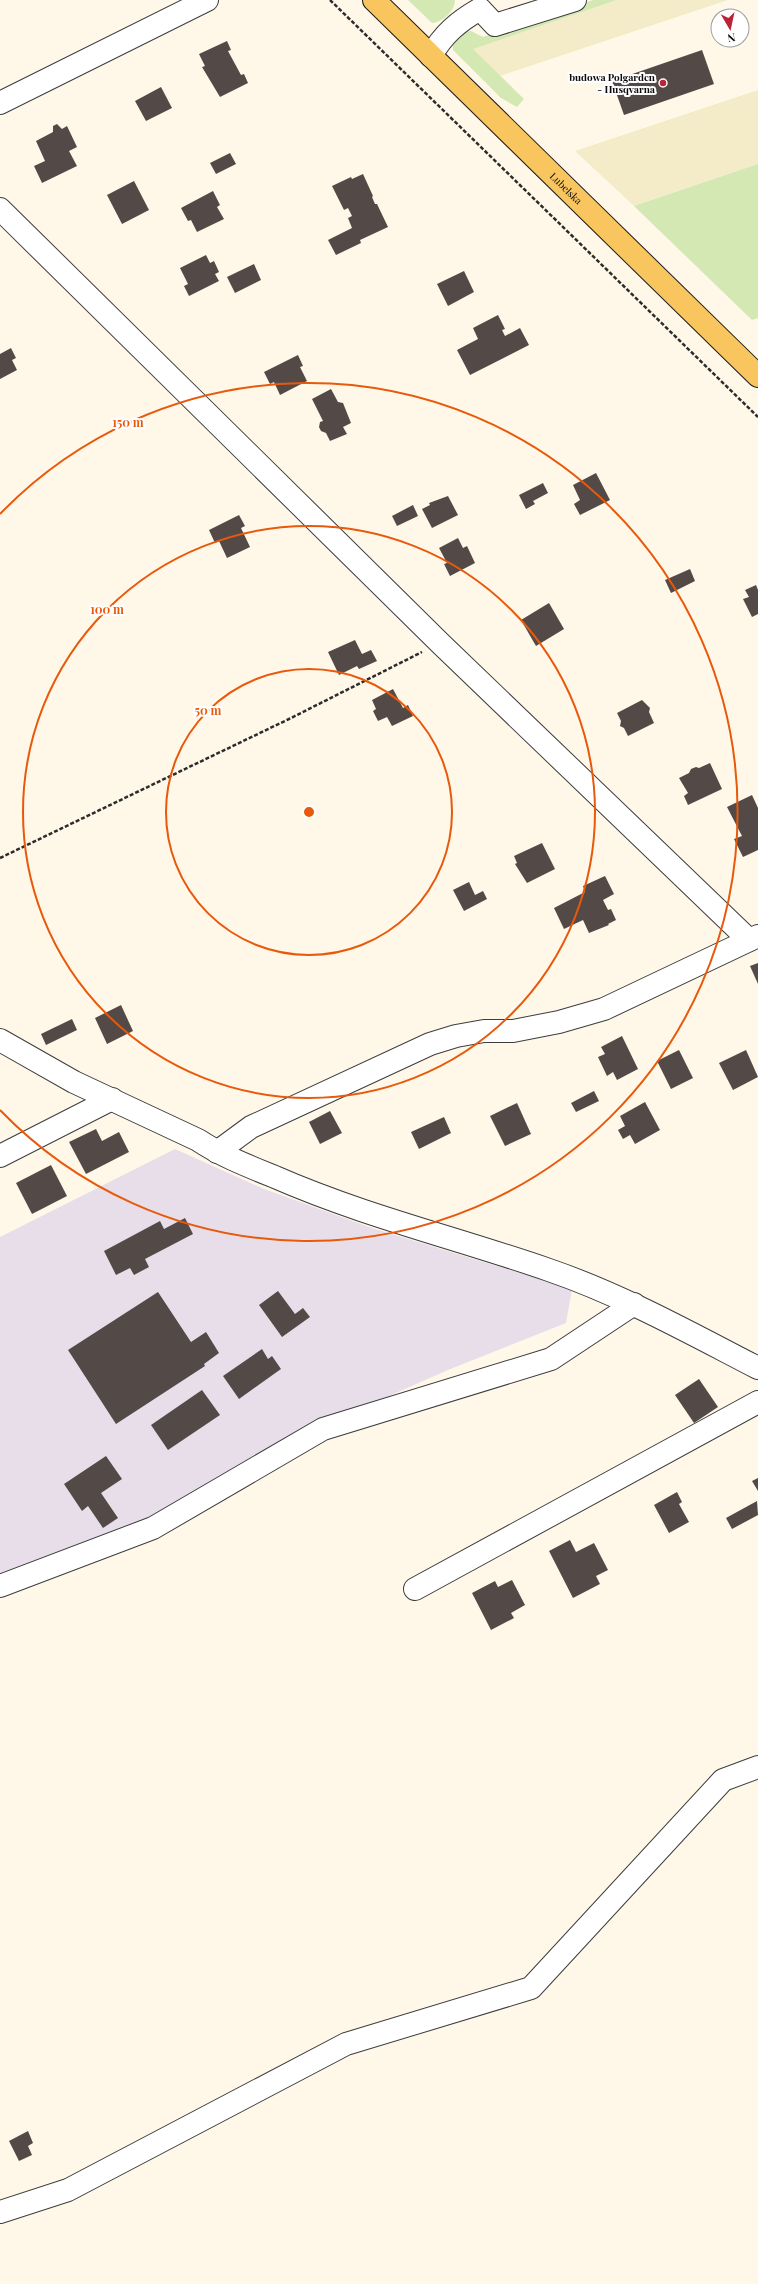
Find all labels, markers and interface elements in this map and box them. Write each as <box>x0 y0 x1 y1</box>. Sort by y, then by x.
north arrow <box>710 8 750 48</box>
text: N <box>726 30 737 46</box>
place label: budowa Polgarden - Husqvarna <box>569 70 656 96</box>
marker: budowa Polgarden - Husqvarna <box>658 78 668 88</box>
street label: Lubelska <box>547 169 585 207</box>
text: 150 m <box>112 414 144 430</box>
text: 100 m <box>90 601 124 617</box>
text: 50 m <box>195 702 222 718</box>
centre of rings <box>302 805 316 819</box>

